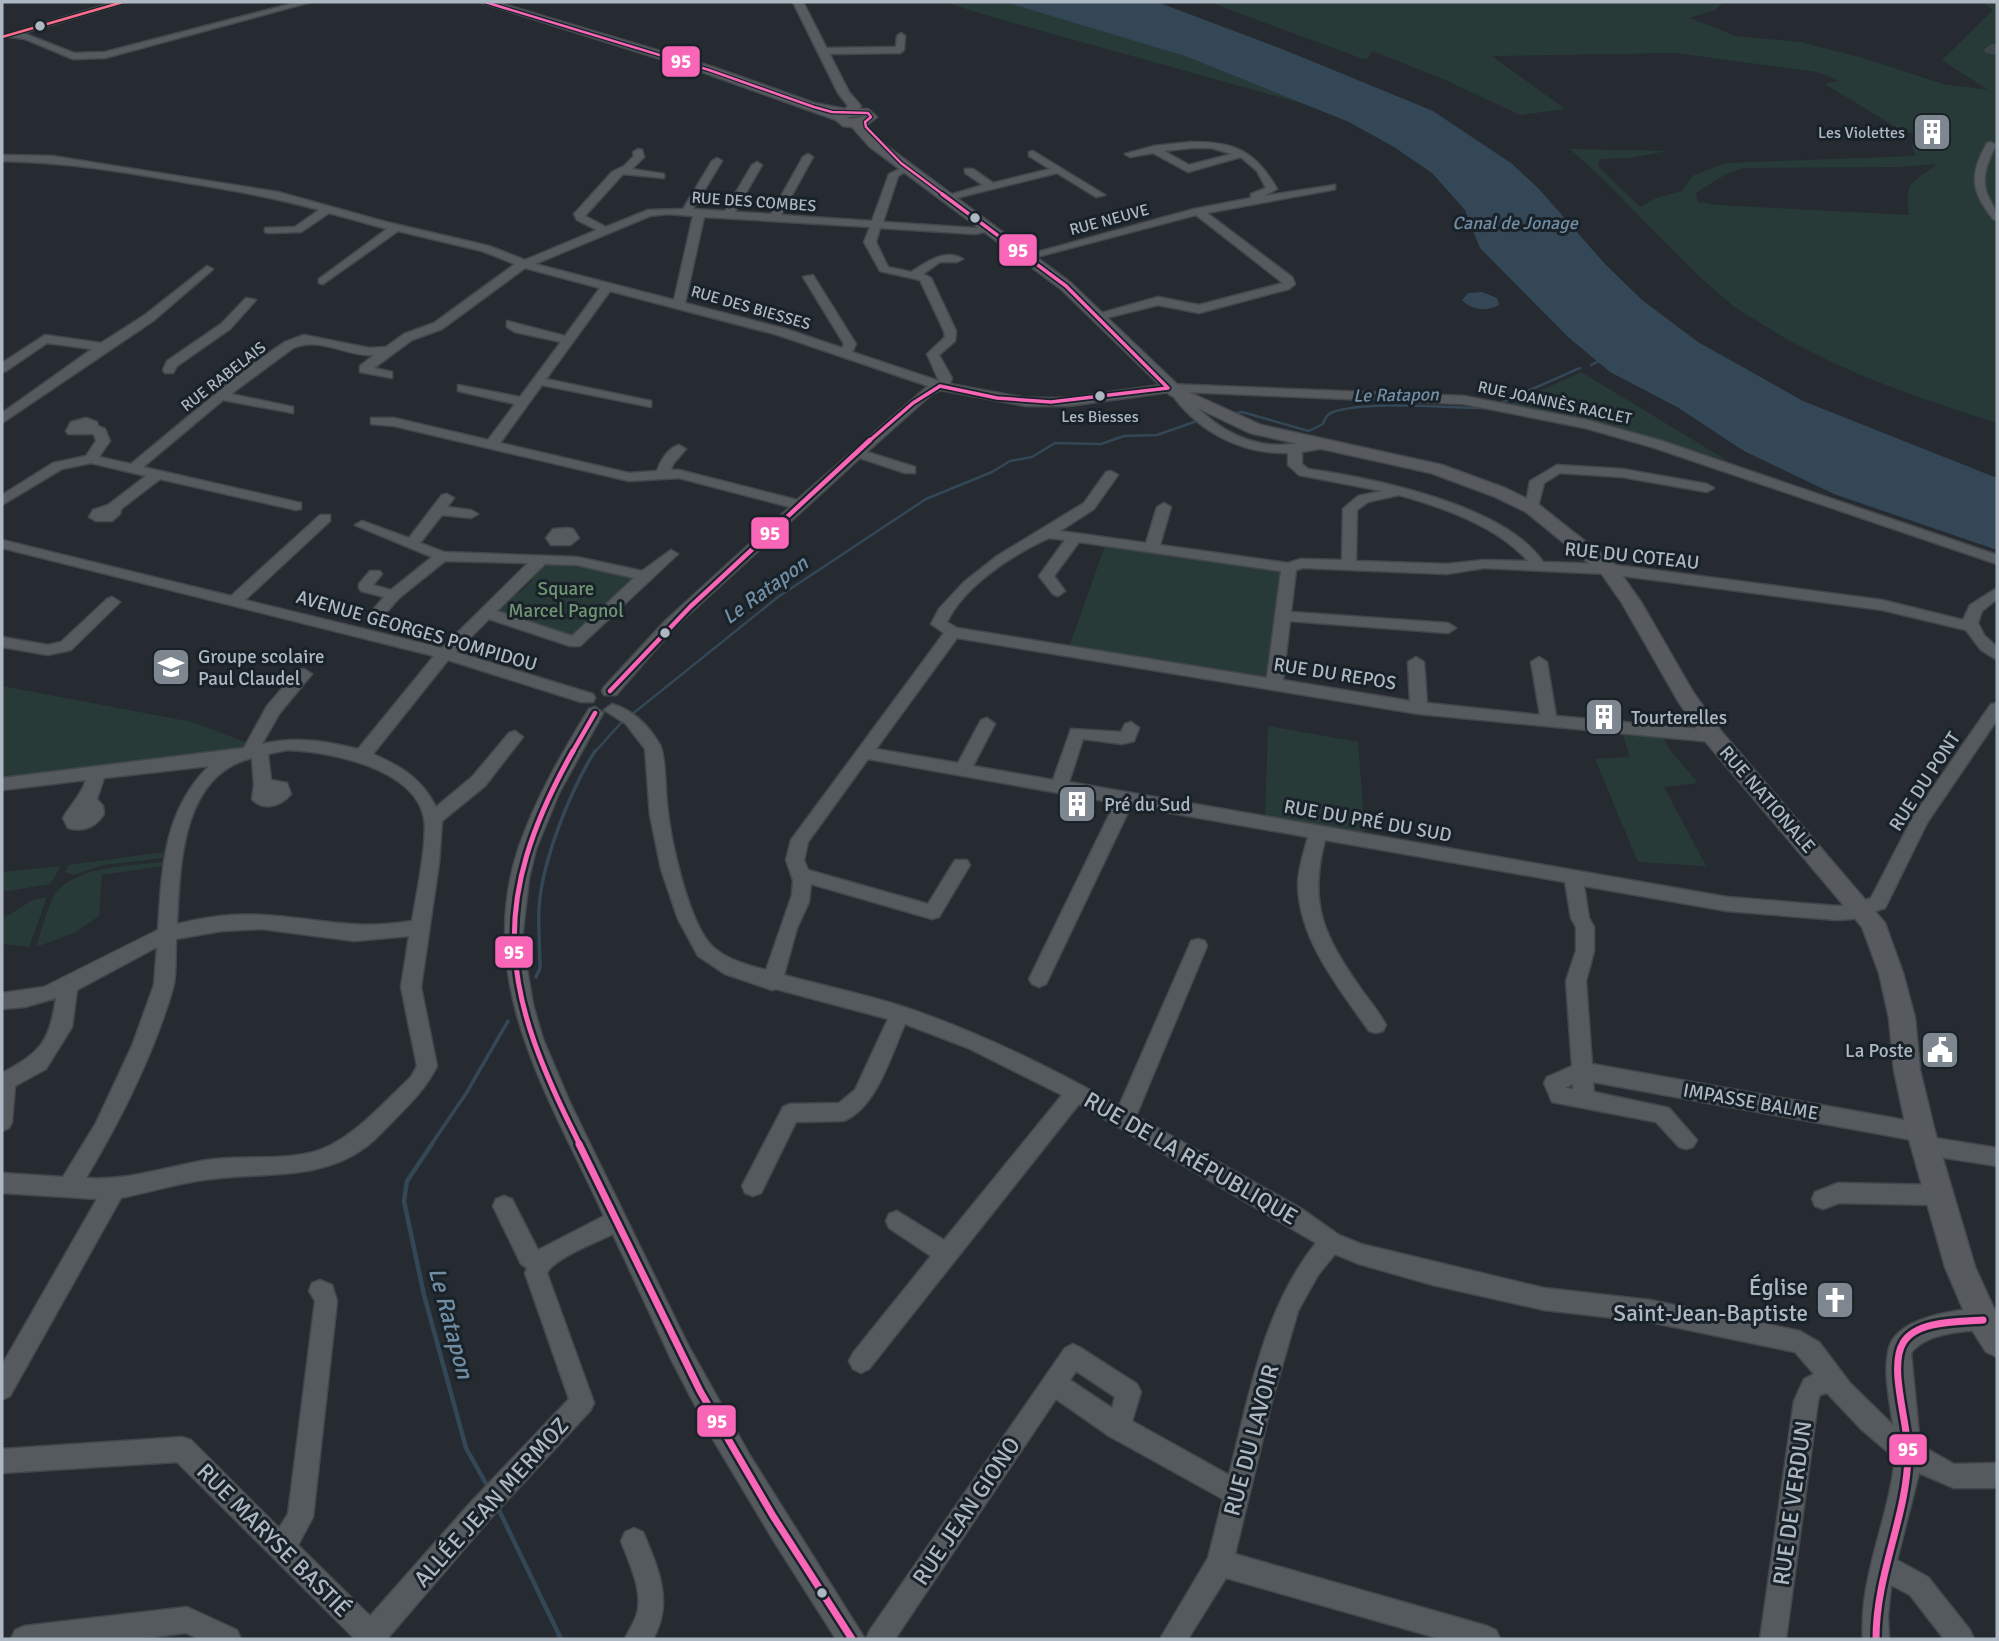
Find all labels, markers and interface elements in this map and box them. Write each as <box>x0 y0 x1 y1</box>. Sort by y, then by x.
unlabelled marker <box>33 19 47 33</box>
line badge: 95 <box>661 45 701 78</box>
text: 95 <box>671 50 691 74</box>
building icon: Les Violettes <box>1911 111 1953 153</box>
place label: Les Violettes <box>1818 123 1905 143</box>
street label: RUE DES COMBES <box>691 188 817 216</box>
street label: RUE NEUVE <box>1067 200 1151 240</box>
unlabelled marker <box>968 211 982 225</box>
water label: Canal de Jonage <box>1452 212 1579 234</box>
line badge: 95 <box>998 233 1038 267</box>
text: 95 <box>1008 239 1028 263</box>
street label: RUE DES BIESSES <box>689 281 813 335</box>
street label: RUE RABELAIS <box>177 337 270 416</box>
street label: RUE JOANNÈS RACLET <box>1476 377 1634 429</box>
water label: Le Ratapon <box>1353 383 1440 407</box>
marker: Les Biesses <box>1093 389 1107 403</box>
place label: Les Biesses <box>1061 407 1139 427</box>
line badge: 95 <box>750 516 790 550</box>
text: 95 <box>760 522 780 546</box>
street label: RUE DU COTEAU <box>1563 537 1700 575</box>
water label: Le Ratapon <box>717 550 814 630</box>
park label: Square Marcel Pagnol <box>508 577 624 623</box>
street label: AVENUE GEORGES POMPIDOU <box>293 585 540 677</box>
unlabelled marker <box>658 626 672 640</box>
place label: Groupe scolaire Paul Claudel <box>198 645 325 691</box>
school or university icon: Groupe scolaire Paul Claudel <box>150 646 192 688</box>
street label: RUE DU REPOS <box>1272 652 1398 696</box>
building icon: Tourterelles <box>1583 696 1625 738</box>
place label: Tourterelles <box>1631 706 1727 730</box>
street label: RUE DU PONT <box>1884 727 1966 836</box>
street label: RUE NATIONALE <box>1714 741 1820 858</box>
building icon: Pré du Sud <box>1056 783 1098 825</box>
place label: Pré du Sud <box>1104 793 1190 817</box>
street label: RUE DU PRÉ DU SUD <box>1282 794 1454 848</box>
line badge: 95 <box>494 935 534 969</box>
text: 95 <box>504 941 524 965</box>
public building icon: La Poste <box>1919 1029 1961 1071</box>
place label: La Poste <box>1845 1039 1913 1063</box>
street label: IMPASSE BALME <box>1681 1078 1820 1126</box>
street label: RUE DE LA RÉPUBLIQUE <box>1079 1085 1303 1231</box>
water label: Le Ratapon <box>422 1264 481 1383</box>
place label: Église Saint-Jean-Baptiste <box>1613 1273 1808 1328</box>
church icon: Église Saint-Jean-Baptiste <box>1814 1279 1856 1321</box>
street label: RUE DU LAVOIR <box>1217 1361 1286 1519</box>
line badge: 95 <box>696 1404 737 1438</box>
text: 95 <box>707 1410 727 1434</box>
street label: ALLÉE JEAN MERMOZ <box>408 1411 575 1593</box>
street label: RUE DE VERDUN <box>1767 1419 1818 1587</box>
street label: RUE JEAN GIONO <box>906 1432 1027 1591</box>
line badge: 95 <box>1888 1433 1928 1466</box>
text: 95 <box>1898 1438 1918 1462</box>
street label: RUE MARYSE BASTIÉ <box>191 1457 357 1623</box>
unlabelled marker <box>815 1586 829 1600</box>

